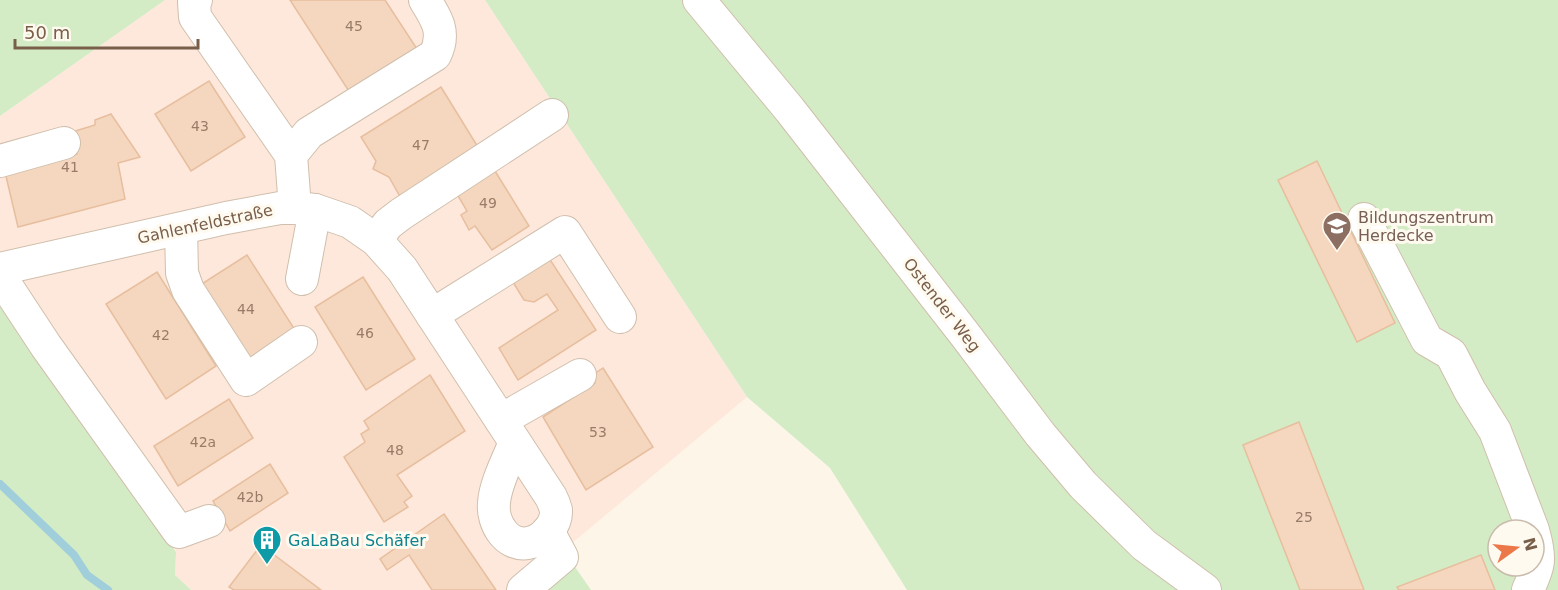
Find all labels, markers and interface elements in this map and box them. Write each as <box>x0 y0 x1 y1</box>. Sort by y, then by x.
scale bar <box>15 12 198 50</box>
house number: 45 <box>345 18 363 34</box>
text: 50 m <box>24 22 70 43</box>
house number: 43 <box>191 118 209 134</box>
house number: 47 <box>412 137 430 153</box>
house number: 41 <box>61 159 79 175</box>
house number: 49 <box>479 195 497 211</box>
street label: Gahlenfeldstraße <box>136 200 274 248</box>
place label: Bildungszentrum Herdecke <box>1358 208 1494 245</box>
school or university icon: Bildungszentrum Herdecke <box>1321 210 1353 252</box>
street label: Ostender Weg <box>900 254 984 356</box>
house number: 44 <box>237 301 255 317</box>
house number: 46 <box>356 325 374 341</box>
house number: 42 <box>152 327 170 343</box>
house number: 53 <box>589 424 607 440</box>
house number: 42a <box>190 434 216 450</box>
house number: 48 <box>386 442 404 458</box>
house number: 42b <box>237 489 263 505</box>
house number: 25 <box>1295 509 1313 525</box>
north arrow <box>1486 518 1546 578</box>
building icon: GaLaBau Schäfer <box>251 524 283 566</box>
place label: GaLaBau Schäfer <box>288 531 426 550</box>
text: N <box>1519 535 1541 553</box>

